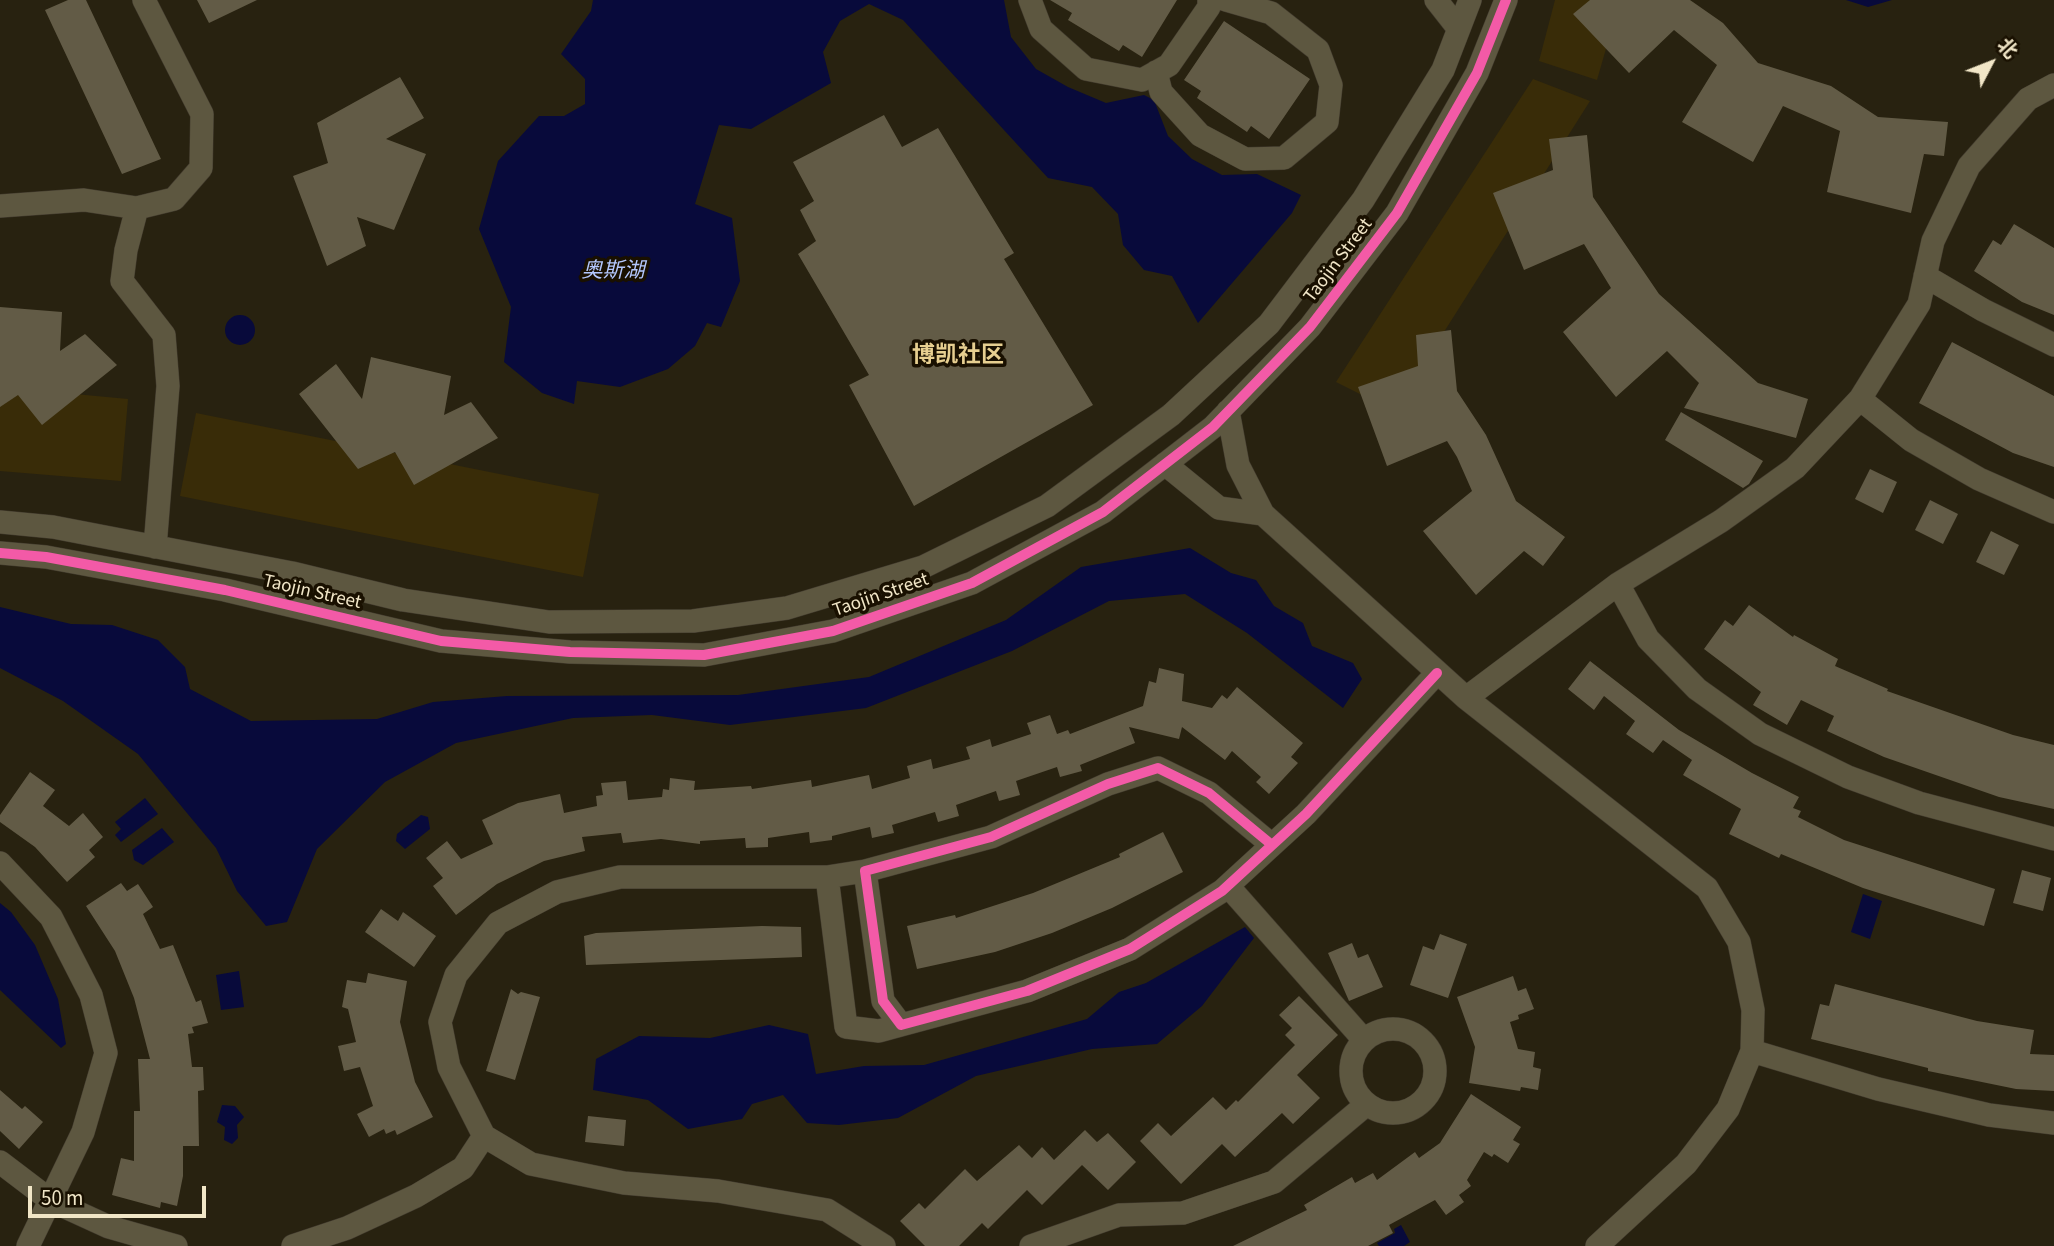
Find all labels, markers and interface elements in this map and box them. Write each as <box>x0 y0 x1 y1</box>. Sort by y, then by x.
north arrow <box>1956 28 2026 98</box>
text: 北 <box>1991 33 2023 65</box>
street label: Taojin Street <box>1300 214 1378 308</box>
water label: 奥斯湖 <box>582 259 644 285</box>
district label: 博凯社区 <box>912 343 1004 371</box>
street label: Taojin Street <box>830 569 932 623</box>
street label: Taojin Street <box>261 571 363 615</box>
scale bar <box>32 1172 210 1216</box>
text: 50 m <box>41 1183 83 1213</box>

